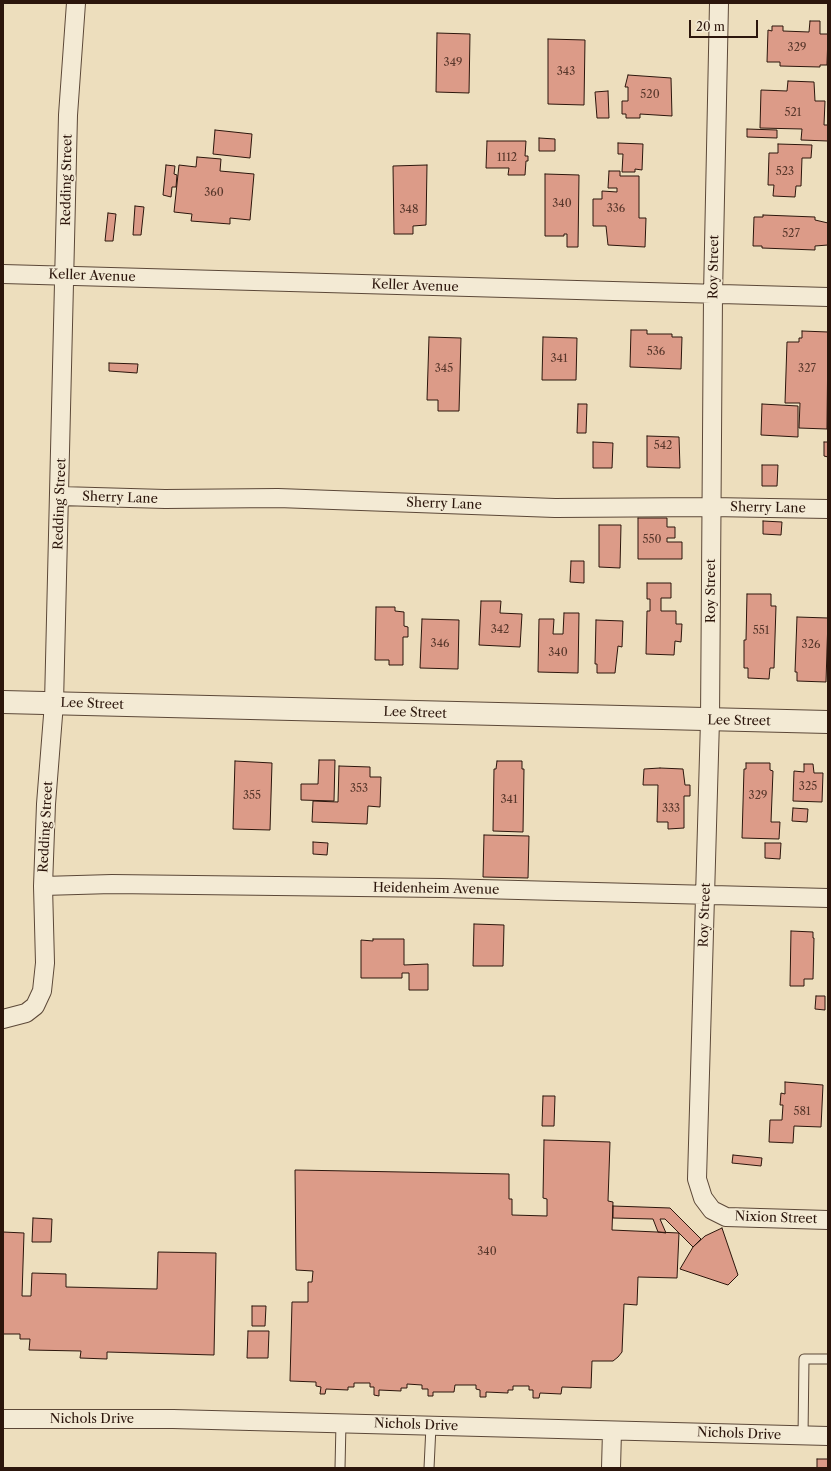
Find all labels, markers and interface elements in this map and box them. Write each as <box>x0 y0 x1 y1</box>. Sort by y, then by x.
scale bar <box>691 12 760 38</box>
text: 20 m <box>696 19 725 34</box>
house number: 329 <box>788 41 806 55</box>
house number: 349 <box>444 56 462 70</box>
house number: 343 <box>557 65 575 79</box>
house number: 520 <box>640 88 660 102</box>
house number: 521 <box>785 106 801 120</box>
street label: Redding Street <box>58 134 76 226</box>
house number: 1112 <box>497 151 517 165</box>
house number: 523 <box>776 165 794 179</box>
house number: 360 <box>204 186 224 200</box>
house number: 340 <box>552 197 572 211</box>
house number: 336 <box>607 202 625 216</box>
house number: 348 <box>400 203 418 217</box>
house number: 527 <box>782 227 800 241</box>
street label: Roy Street <box>706 235 722 299</box>
street label: Keller Avenue <box>48 267 136 285</box>
street label: Keller Avenue <box>371 277 459 295</box>
house number: 536 <box>647 345 665 359</box>
house number: 341 <box>550 352 568 366</box>
house number: 345 <box>435 362 453 376</box>
house number: 327 <box>798 362 816 376</box>
house number: 542 <box>654 439 672 453</box>
street label: Redding Street <box>51 458 69 550</box>
street label: Sherry Lane <box>82 489 158 507</box>
street label: Sherry Lane <box>406 495 482 513</box>
street label: Sherry Lane <box>730 500 806 516</box>
house number: 550 <box>643 533 661 547</box>
street label: Roy Street <box>703 559 719 623</box>
house number: 342 <box>491 623 509 637</box>
house number: 551 <box>753 624 769 638</box>
house number: 346 <box>431 637 449 651</box>
house number: 326 <box>802 638 820 652</box>
house number: 340 <box>548 646 568 660</box>
street label: Lee Street <box>60 695 124 713</box>
street label: Lee Street <box>383 704 447 722</box>
street label: Lee Street <box>707 713 771 729</box>
house number: 325 <box>799 780 817 794</box>
street label: Redding Street <box>36 781 56 873</box>
house number: 353 <box>350 782 368 796</box>
house number: 355 <box>243 789 261 803</box>
house number: 329 <box>749 789 767 803</box>
house number: 341 <box>500 793 518 807</box>
house number: 333 <box>662 802 680 816</box>
street label: Heidenheim Avenue <box>373 880 499 898</box>
street label: Roy Street <box>696 882 714 948</box>
house number: 581 <box>793 1105 811 1119</box>
street label: Nixion Street <box>734 1209 818 1227</box>
house number: 340 <box>477 1245 497 1259</box>
street label: Nichols Drive <box>50 1411 134 1427</box>
street label: Nichols Drive <box>374 1416 458 1434</box>
street label: Nichols Drive <box>697 1425 781 1443</box>

